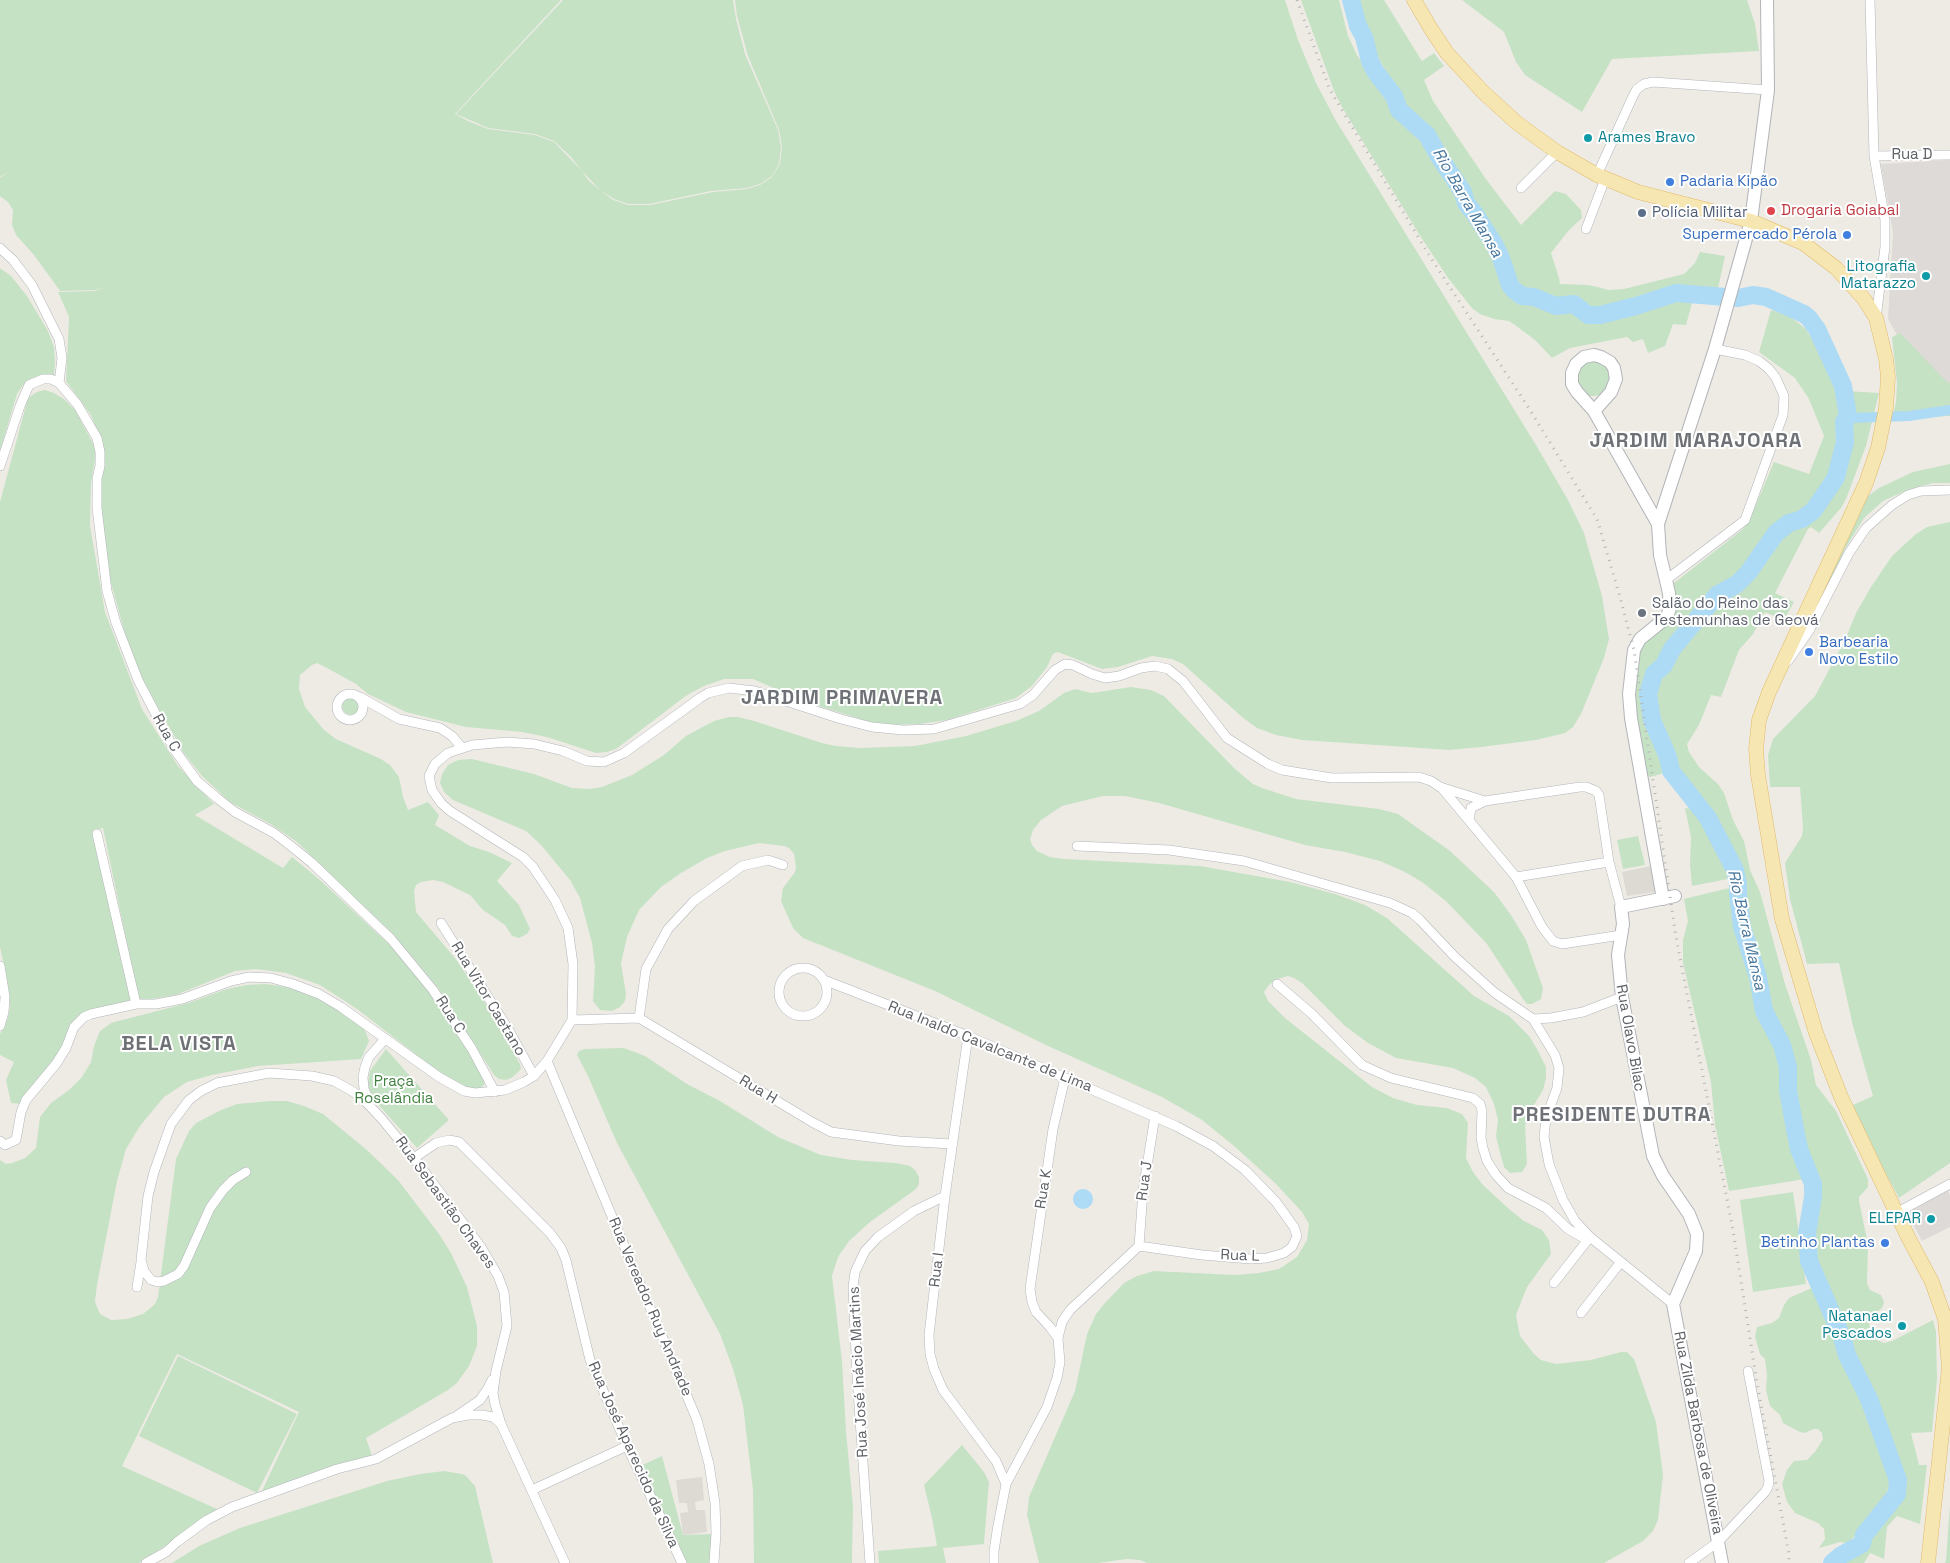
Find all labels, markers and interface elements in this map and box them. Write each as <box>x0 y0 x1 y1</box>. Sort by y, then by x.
place label: Arames Bravo <box>1598 129 1696 147</box>
marker: Arames Bravo <box>1582 132 1594 144</box>
water label: Rio Barra Mansa <box>1428 145 1506 261</box>
street label: Rua D <box>1891 146 1933 164</box>
place label: Padaria Kipão <box>1680 173 1778 191</box>
marker: Padaria Kipão <box>1664 176 1676 188</box>
place label: Drogaria Goiabal <box>1781 202 1899 220</box>
place label: Polícia Militar <box>1652 204 1748 222</box>
marker: Drogaria Goiabal <box>1765 205 1777 217</box>
marker: Polícia Militar <box>1636 207 1648 219</box>
place label: Supermercado Pérola <box>1682 226 1837 244</box>
marker: Supermercado Pérola <box>1841 229 1853 241</box>
place label: Litografia Matarazzo <box>1841 258 1916 293</box>
marker: Litografia Matarazzo <box>1920 270 1932 282</box>
district label: JARDIM MARAJOARA <box>1588 430 1804 454</box>
place label: Salão do Reino das Testemunhas de Geová <box>1652 595 1819 630</box>
marker: Salão do Reino das Testemunhas de Geová <box>1636 607 1648 619</box>
place label: Barbearia Novo Estilo <box>1819 634 1899 669</box>
marker: Barbearia Novo Estilo <box>1803 646 1815 658</box>
district label: JARDIM PRIMAVERA <box>739 687 945 711</box>
street label: Rua C <box>148 711 184 755</box>
water label: Rio Barra Mansa <box>1723 868 1769 992</box>
street label: Rua Vitor Caetano <box>447 939 529 1059</box>
street label: Rua Olavo Bilac <box>1612 983 1648 1093</box>
street label: Rua C <box>431 993 469 1037</box>
street label: Rua Inaldo Cavalcante de Lima <box>885 998 1095 1096</box>
district label: BELA VISTA <box>120 1033 238 1057</box>
street label: Rua H <box>736 1072 780 1108</box>
park label: Praça Roselândia <box>355 1073 433 1108</box>
district label: PRESIDENTE DUTRA <box>1511 1104 1713 1128</box>
street label: Rua Sebastião Chaves <box>391 1133 499 1273</box>
street label: Rua J <box>1133 1160 1157 1202</box>
street label: Rua K <box>1032 1168 1056 1210</box>
place label: ELEPAR <box>1869 1210 1921 1228</box>
marker: ELEPAR <box>1925 1213 1937 1225</box>
street label: Rua Vereador Ruy Andrade <box>604 1215 696 1399</box>
place label: Betinho Plantas <box>1761 1234 1875 1252</box>
marker: Betinho Plantas <box>1879 1237 1891 1249</box>
street label: Rua L <box>1220 1246 1260 1266</box>
street label: Rua I <box>926 1252 948 1288</box>
street label: Rua José Inácio Martins <box>846 1286 872 1458</box>
place label: Natanael Pescados <box>1822 1308 1892 1343</box>
marker: Natanael Pescados <box>1896 1320 1908 1332</box>
street label: Rua Zilda Barbosa de Oliveira <box>1669 1330 1727 1536</box>
street label: Rua José Aparecido da Silva <box>584 1359 682 1551</box>

